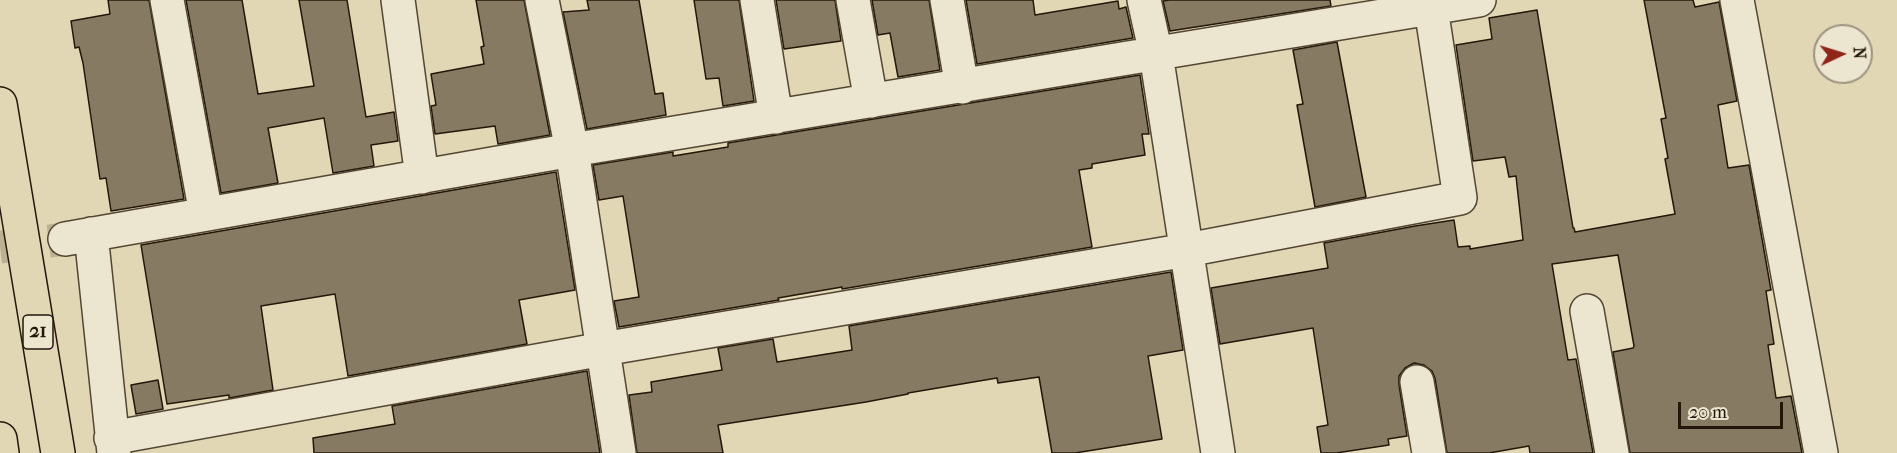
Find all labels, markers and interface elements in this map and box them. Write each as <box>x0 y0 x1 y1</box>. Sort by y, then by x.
north arrow <box>1813 24 1873 84</box>
text: N <box>1850 46 1869 60</box>
road number: 21 <box>23 315 53 349</box>
scale bar <box>1681 390 1786 428</box>
text: 20 m <box>1689 402 1727 423</box>

